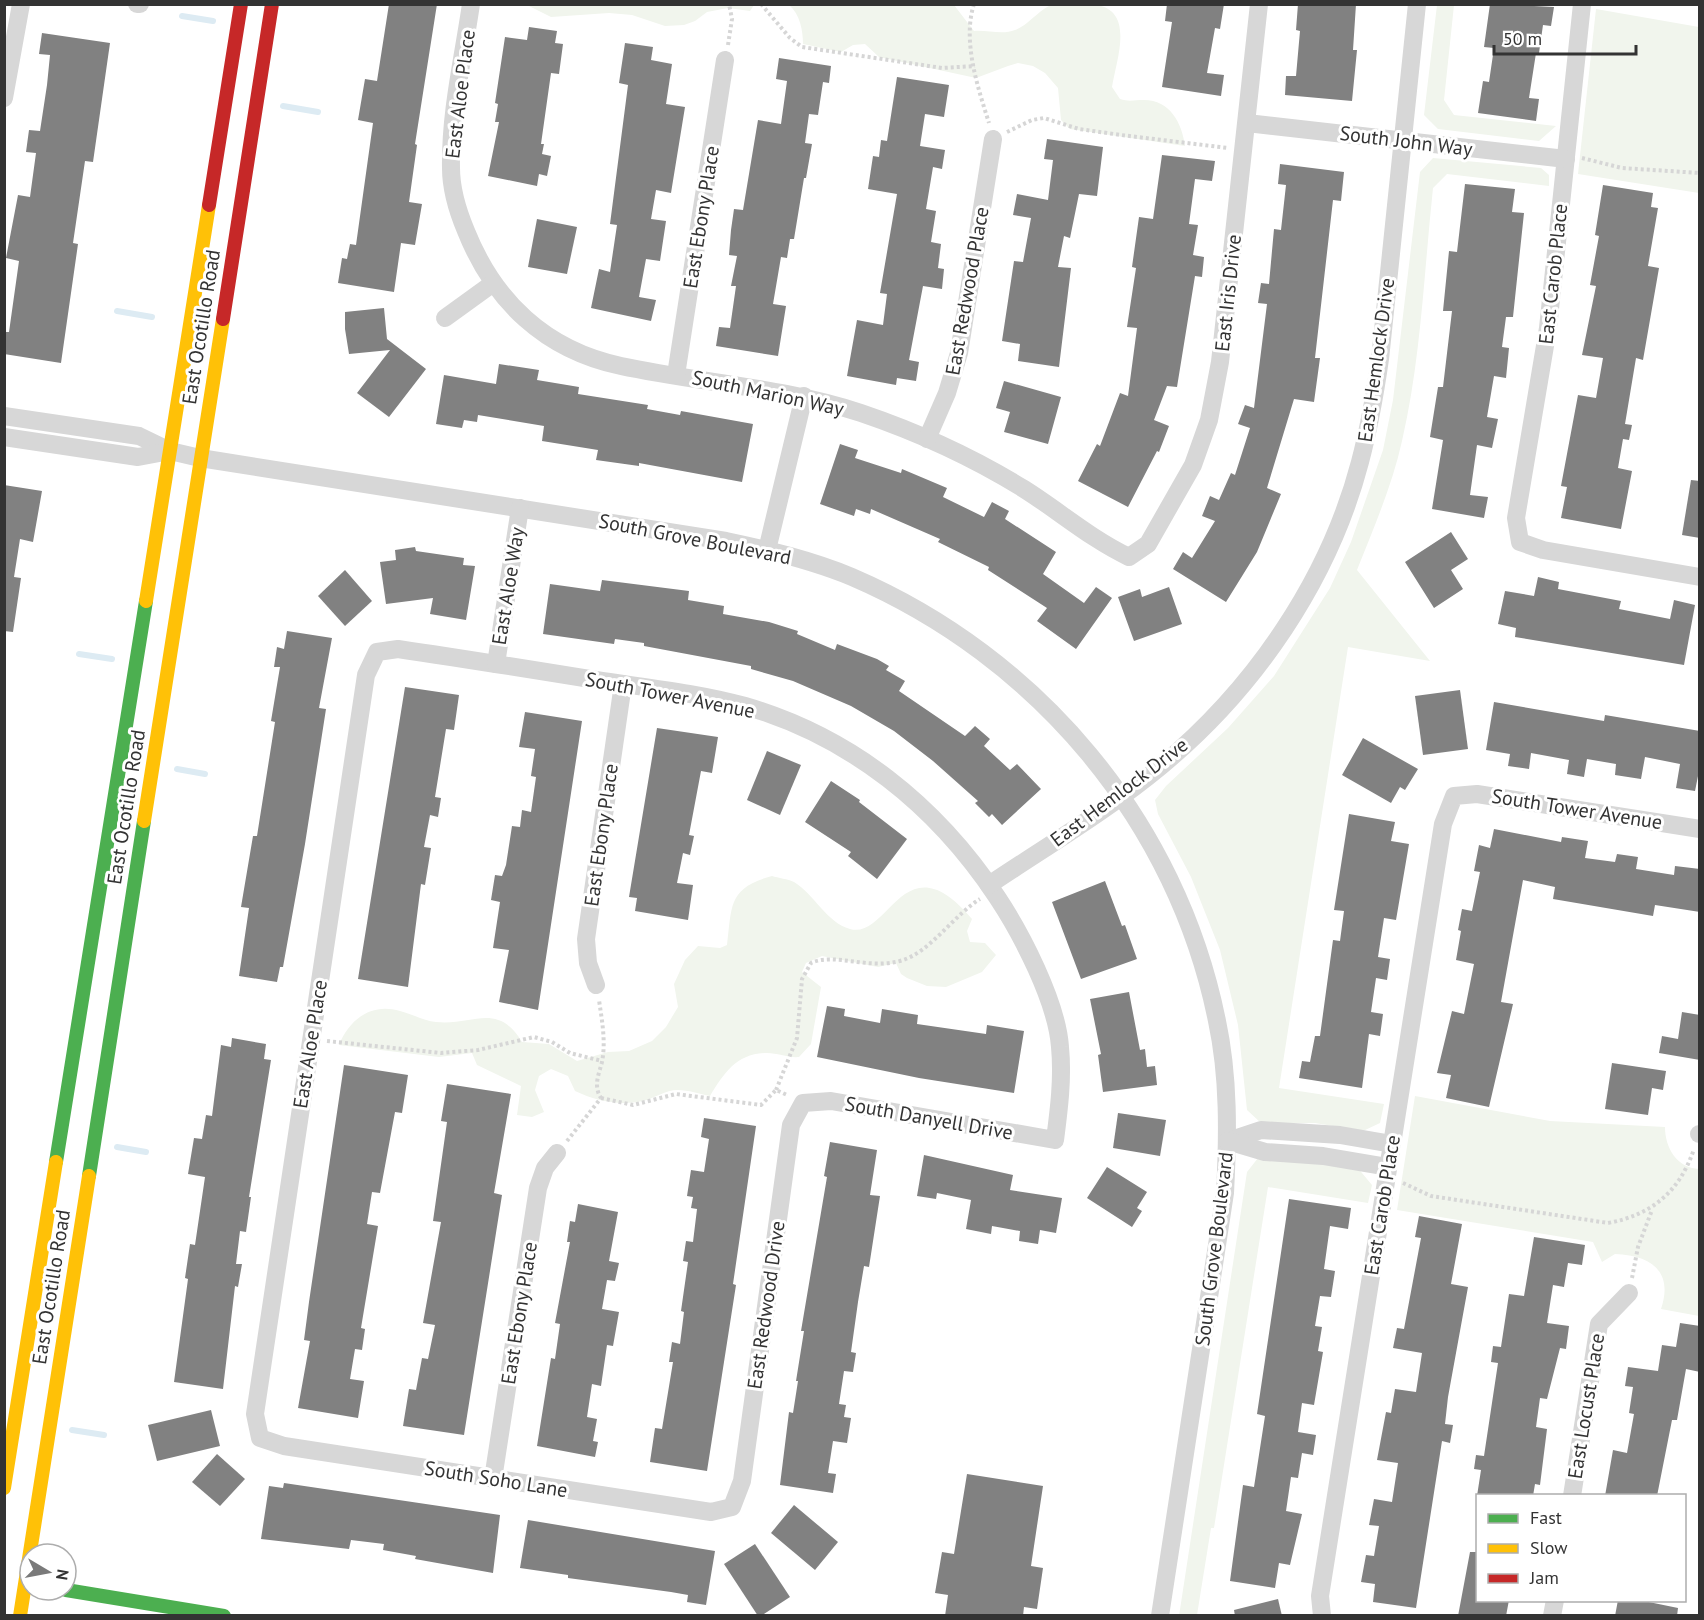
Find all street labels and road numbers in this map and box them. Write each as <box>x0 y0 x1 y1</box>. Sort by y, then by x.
street label: East Aloe Place <box>439 28 481 160</box>
street label: South John Way <box>1338 120 1475 162</box>
street label: East Ebony Place <box>677 144 725 290</box>
street label: East Carob Place <box>1533 202 1573 346</box>
street label: East Redwood Place <box>939 205 995 377</box>
street label: East Iris Drive <box>1209 233 1247 353</box>
street label: East Ocotillo Road <box>176 248 226 406</box>
street label: East Hemlock Drive <box>1352 276 1400 444</box>
street label: South Marion Way <box>690 364 847 422</box>
street label: South Grove Boulevard <box>597 508 793 570</box>
street label: East Aloe Way <box>486 525 530 647</box>
street label: South Tower Avenue <box>583 666 757 724</box>
street label: East Ocotillo Road <box>101 728 151 886</box>
street label: East Hemlock Drive <box>1045 732 1193 852</box>
street label: East Ebony Place <box>578 762 624 908</box>
street label: South Tower Avenue <box>1490 783 1664 835</box>
street label: East Aloe Place <box>287 978 333 1110</box>
street label: South Danyell Drive <box>843 1090 1015 1146</box>
street label: East Carob Place <box>1358 1133 1406 1277</box>
street label: South Grove Boulevard <box>1189 1150 1239 1348</box>
street label: East Ocotillo Road <box>26 1208 76 1366</box>
street label: East Redwood Drive <box>741 1219 791 1391</box>
street label: East Ebony Place <box>495 1240 543 1386</box>
street label: East Locust Place <box>1562 1331 1610 1481</box>
street label: South Soho Lane <box>423 1455 569 1503</box>

